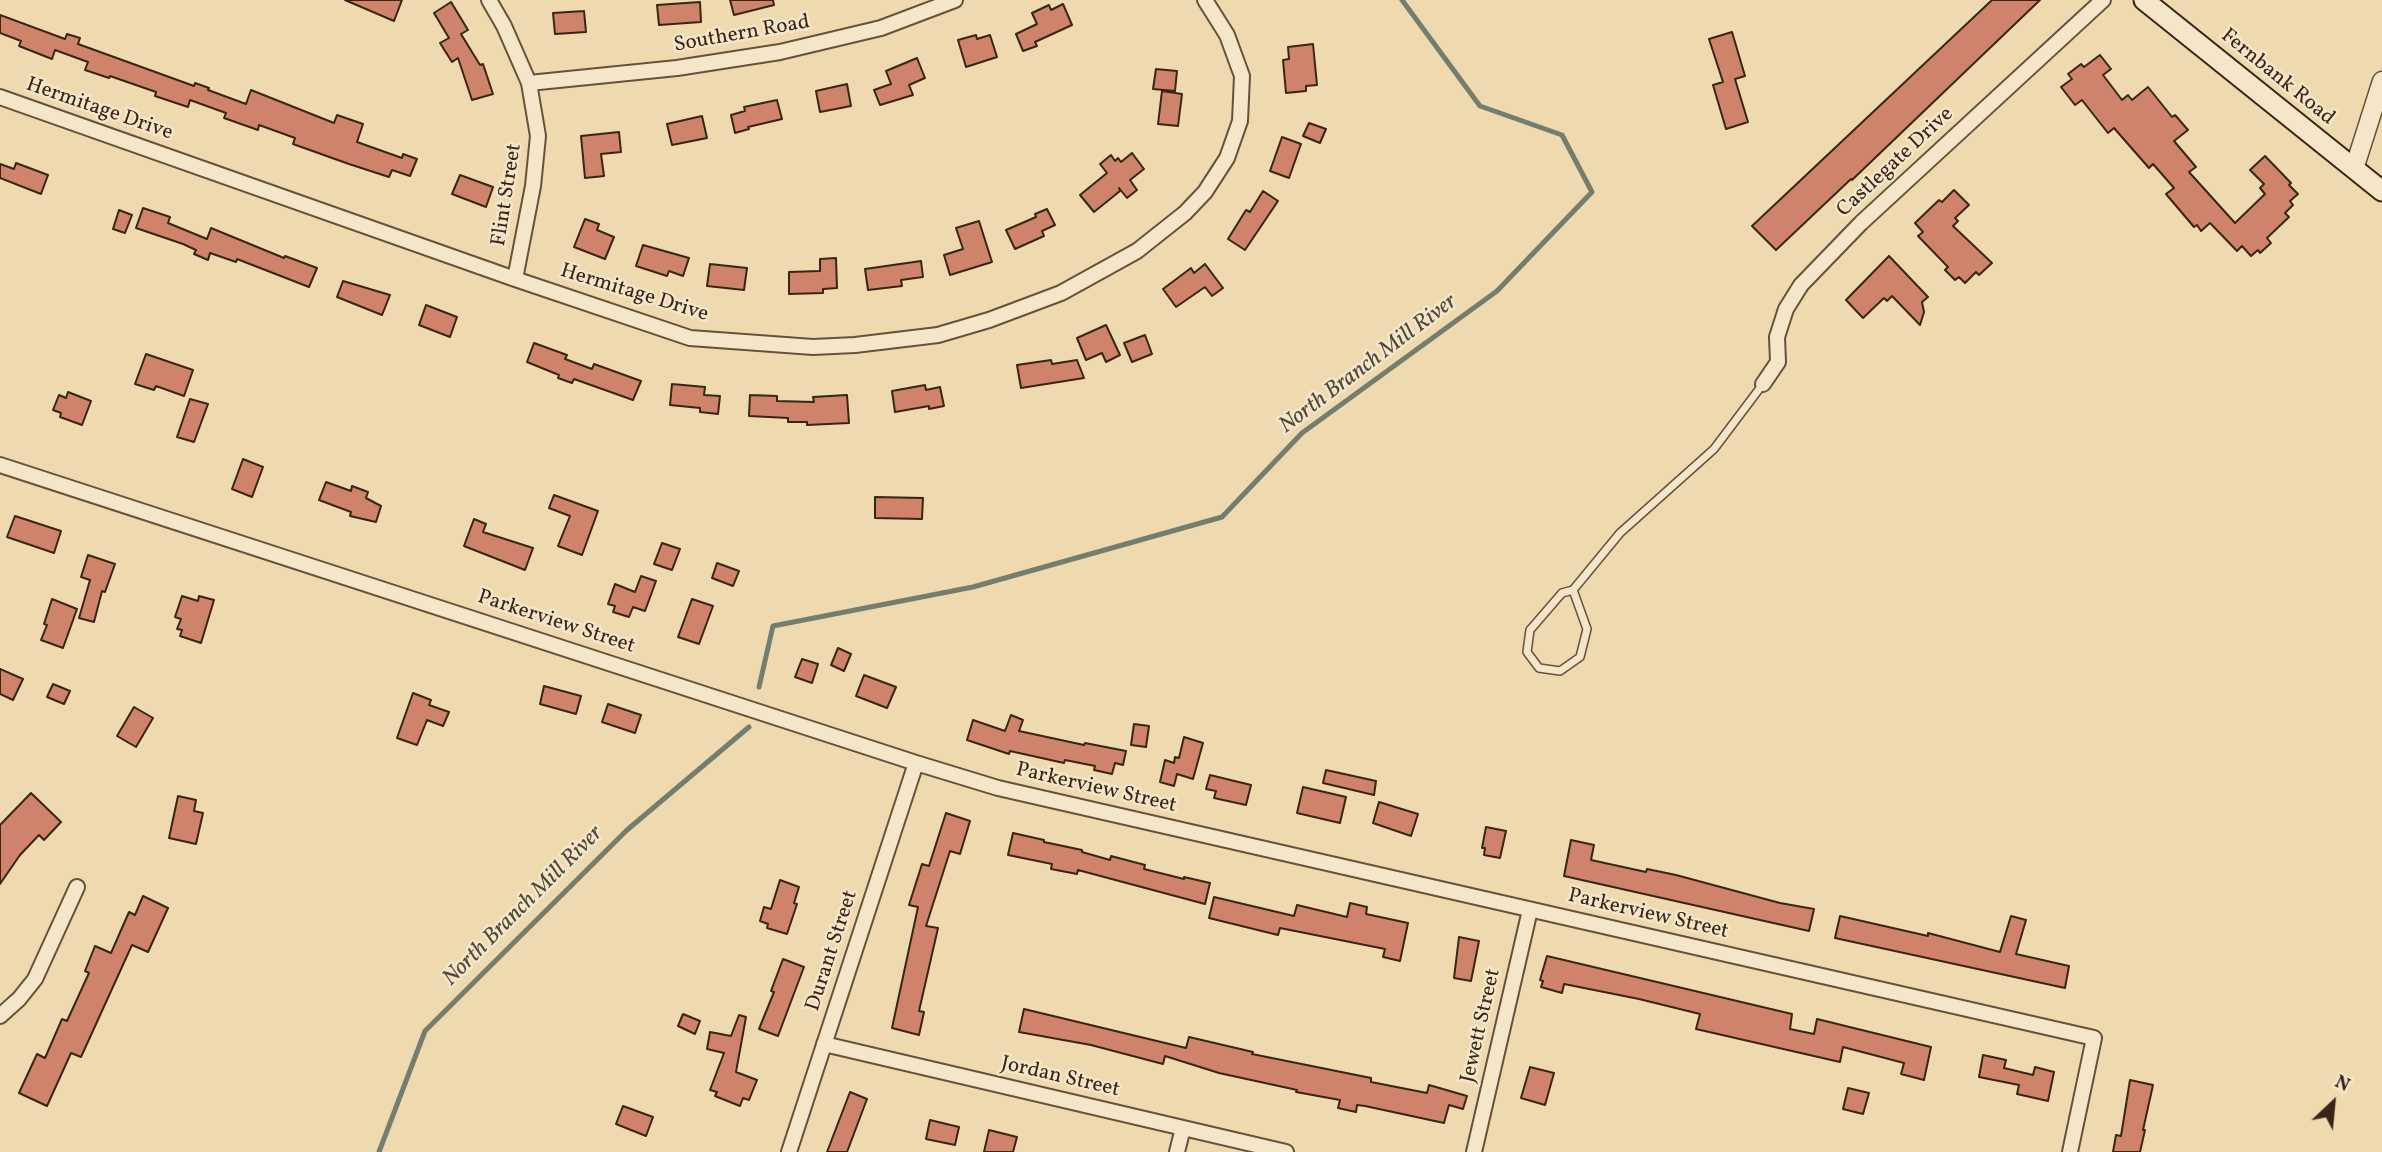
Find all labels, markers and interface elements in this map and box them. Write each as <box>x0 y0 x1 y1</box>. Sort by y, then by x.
street label: Southern Road <box>672 11 812 59</box>
street label: Fernbank Road <box>2215 24 2339 132</box>
street label: Hermitage Drive <box>22 73 176 147</box>
street label: Castlegate Drive <box>1832 103 1960 223</box>
street label: Flint Street <box>487 142 529 248</box>
street label: Hermitage Drive <box>557 260 711 328</box>
water label: North Branch Mill River <box>1275 289 1463 441</box>
street label: Parkerview Street <box>474 586 638 660</box>
street label: Parkerview Street <box>1013 758 1179 820</box>
water label: North Branch Mill River <box>438 821 610 993</box>
street label: Parkerview Street <box>1565 884 1731 946</box>
street label: Durant Street <box>802 887 864 1015</box>
street label: Jewett Street <box>1457 966 1507 1086</box>
street label: Jordan Street <box>998 1052 1122 1104</box>
north arrow <box>2298 1068 2368 1138</box>
text: N <box>2330 1069 2354 1099</box>

